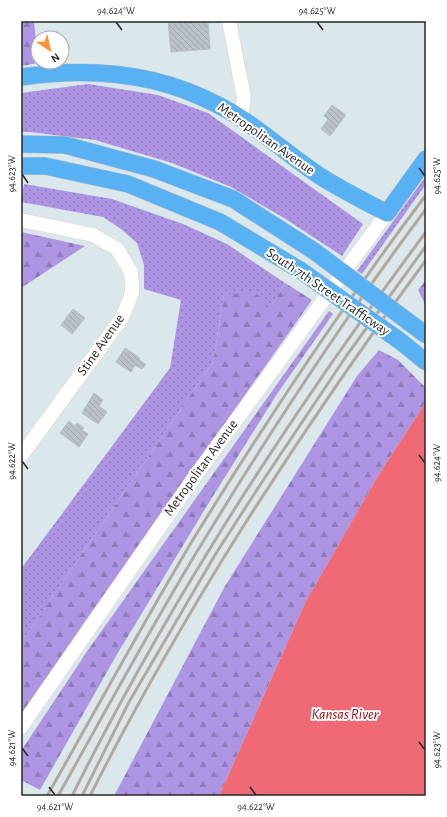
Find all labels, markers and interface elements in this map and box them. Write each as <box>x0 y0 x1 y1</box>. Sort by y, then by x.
text: 94.624°W <box>97 6 135 16</box>
text: 94.625°W <box>298 6 336 16</box>
north arrow <box>30 30 70 70</box>
text: N <box>49 51 62 64</box>
street label: Metropolitan Avenue <box>215 100 317 178</box>
text: 94.623°W <box>7 155 17 193</box>
text: 94.625°W <box>432 157 442 195</box>
street label: South 7th Street Trafficway <box>264 246 392 338</box>
street label: Stine Avenue <box>75 312 127 378</box>
street label: Metropolitan Avenue <box>162 417 240 519</box>
text: 94.622°W <box>7 442 17 480</box>
text: 94.624°W <box>432 444 442 482</box>
water label: Kansas River <box>312 707 380 722</box>
text: 94.621°W <box>7 730 17 766</box>
text: 94.623°W <box>432 731 442 769</box>
text: 94.621°W <box>37 802 73 812</box>
text: 94.622°W <box>237 802 275 812</box>

